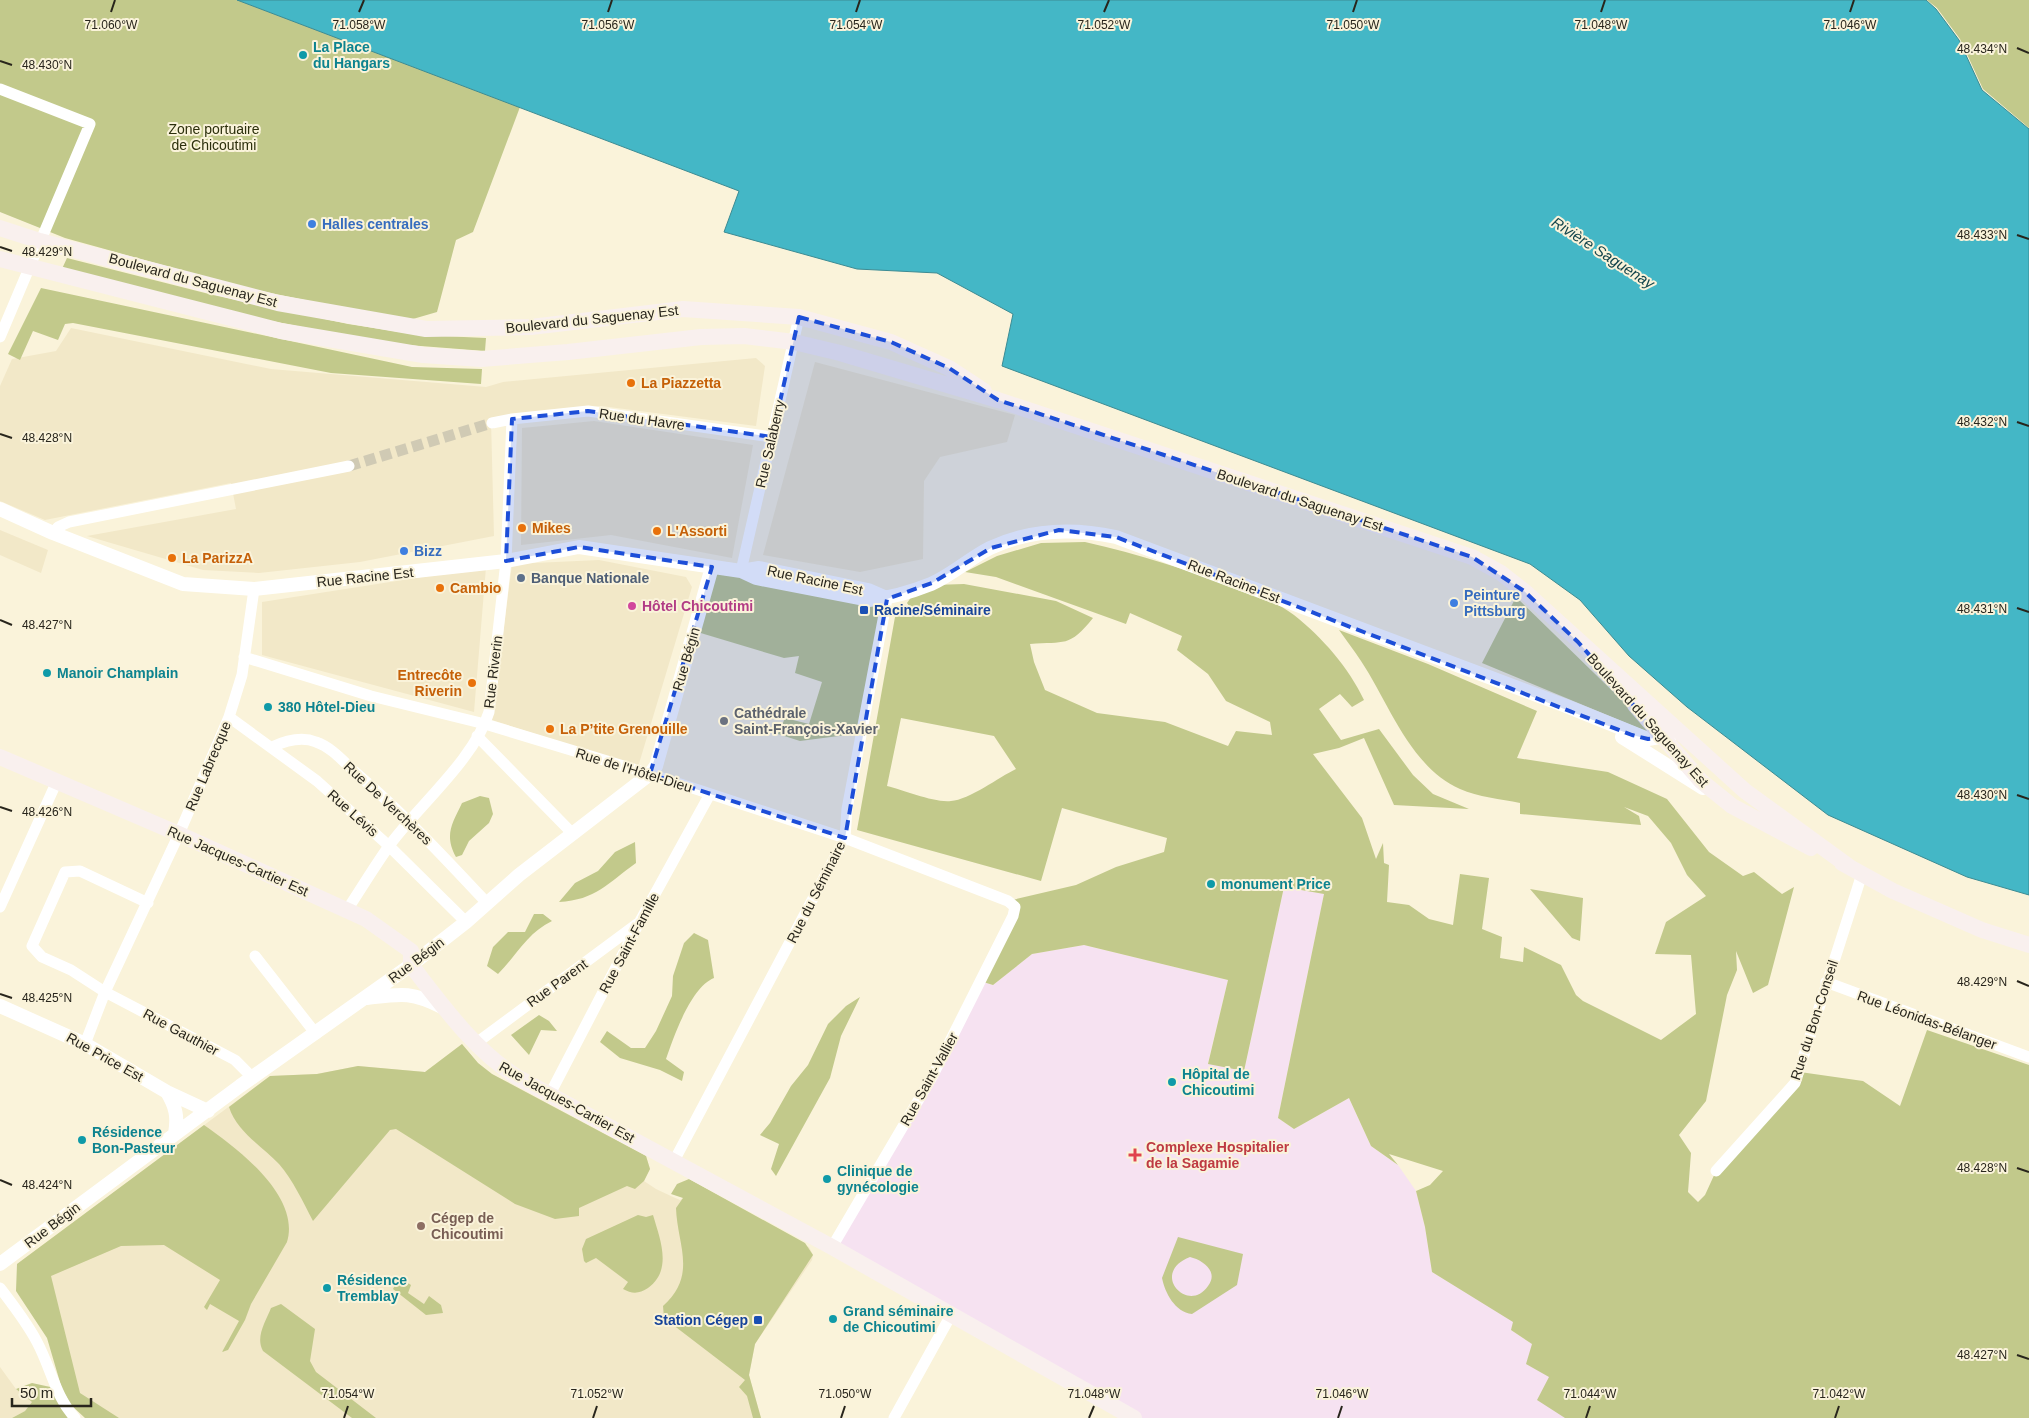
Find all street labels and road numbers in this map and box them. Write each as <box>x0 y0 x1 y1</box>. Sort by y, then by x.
street label: Boulevard du Saguenay Est <box>107 250 279 310</box>
street label: Boulevard du Saguenay Est <box>505 302 679 336</box>
street label: Rue Salaberry <box>752 399 788 489</box>
street label: Rue du Havre <box>598 405 686 433</box>
street label: Boulevard du Saguenay Est <box>1215 466 1385 534</box>
street label: Rue Racine Est <box>1186 556 1282 606</box>
street label: Rue Racine Est <box>766 562 864 598</box>
street label: Rue Racine Est <box>316 564 414 590</box>
street label: Rue Bégin <box>669 625 703 693</box>
street label: Rue Riverin <box>481 635 505 709</box>
street label: Boulevard du Saguenay Est <box>1584 650 1712 790</box>
street label: Rue Labrecque <box>182 719 234 813</box>
street label: Rue de l'Hôtel-Dieu <box>574 745 694 795</box>
street label: Rue De Verchères <box>341 758 435 848</box>
street label: Rue Lévis <box>325 786 381 840</box>
street label: Rue Jacques-Cartier Est <box>165 823 311 899</box>
street label: Rue du Séminaire <box>783 838 849 946</box>
street label: Rue Saint-Famille <box>596 890 662 996</box>
street label: Rue Bégin <box>385 934 447 986</box>
street label: Rue Parent <box>524 956 590 1010</box>
street label: Rue du Bon-Conseil <box>1787 958 1841 1082</box>
street label: Rue Léonidas-Bélanger <box>1855 987 1999 1053</box>
street label: Rue Gauthier <box>140 1005 222 1059</box>
street label: Rue Price Est <box>64 1029 146 1085</box>
street label: Rue Saint-Vallier <box>897 1029 961 1128</box>
street label: Rue Jacques-Cartier Est <box>496 1058 638 1146</box>
street label: Rue Bégin <box>21 1199 83 1251</box>

